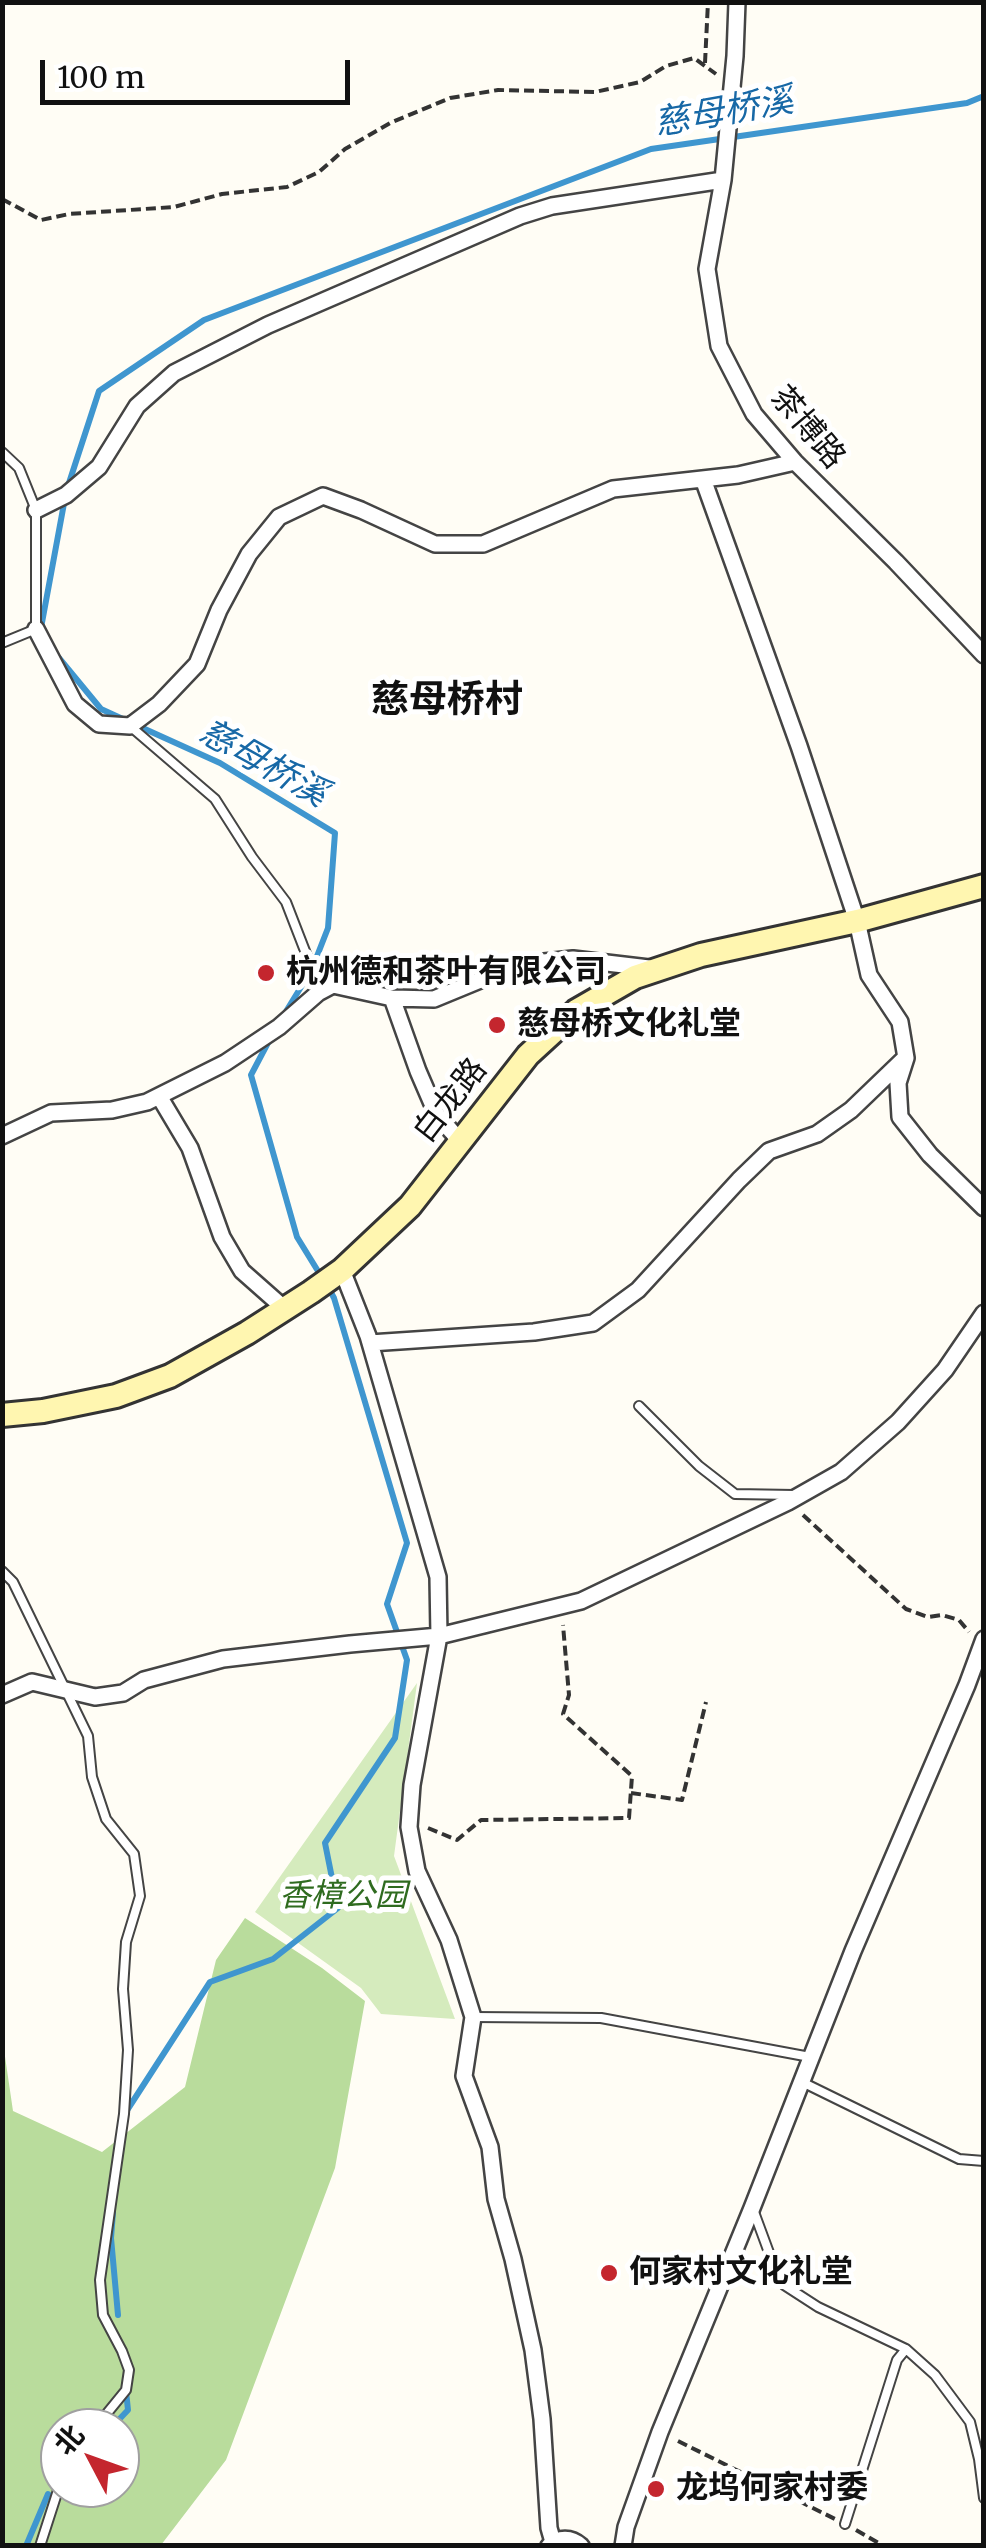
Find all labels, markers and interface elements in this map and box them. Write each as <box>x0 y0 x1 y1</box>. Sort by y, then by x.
scale bar <box>45 40 355 102</box>
text: 100 m <box>57 58 145 96</box>
water label: 慈母桥溪 <box>651 80 797 146</box>
street label: 茶博路 <box>761 379 853 477</box>
district label: 慈母桥村 <box>371 678 523 724</box>
water label: 慈母桥溪 <box>192 712 334 816</box>
place label: 杭州德和茶叶有限公司 <box>286 954 606 992</box>
marker: 杭州德和茶叶有限公司 <box>255 962 277 984</box>
place label: 慈母桥文化礼堂 <box>517 1006 741 1044</box>
marker: 慈母桥文化礼堂 <box>486 1014 508 1036</box>
street label: 白龙路 <box>406 1051 496 1151</box>
park label: 香樟公园 <box>279 1878 407 1916</box>
place label: 何家村文化礼堂 <box>629 2254 853 2292</box>
marker: 何家村文化礼堂 <box>598 2262 620 2284</box>
north arrow <box>40 2408 140 2508</box>
text: 北 <box>46 2417 92 2462</box>
place label: 龙坞何家村委 <box>676 2470 868 2508</box>
marker: 龙坞何家村委 <box>645 2478 667 2500</box>

